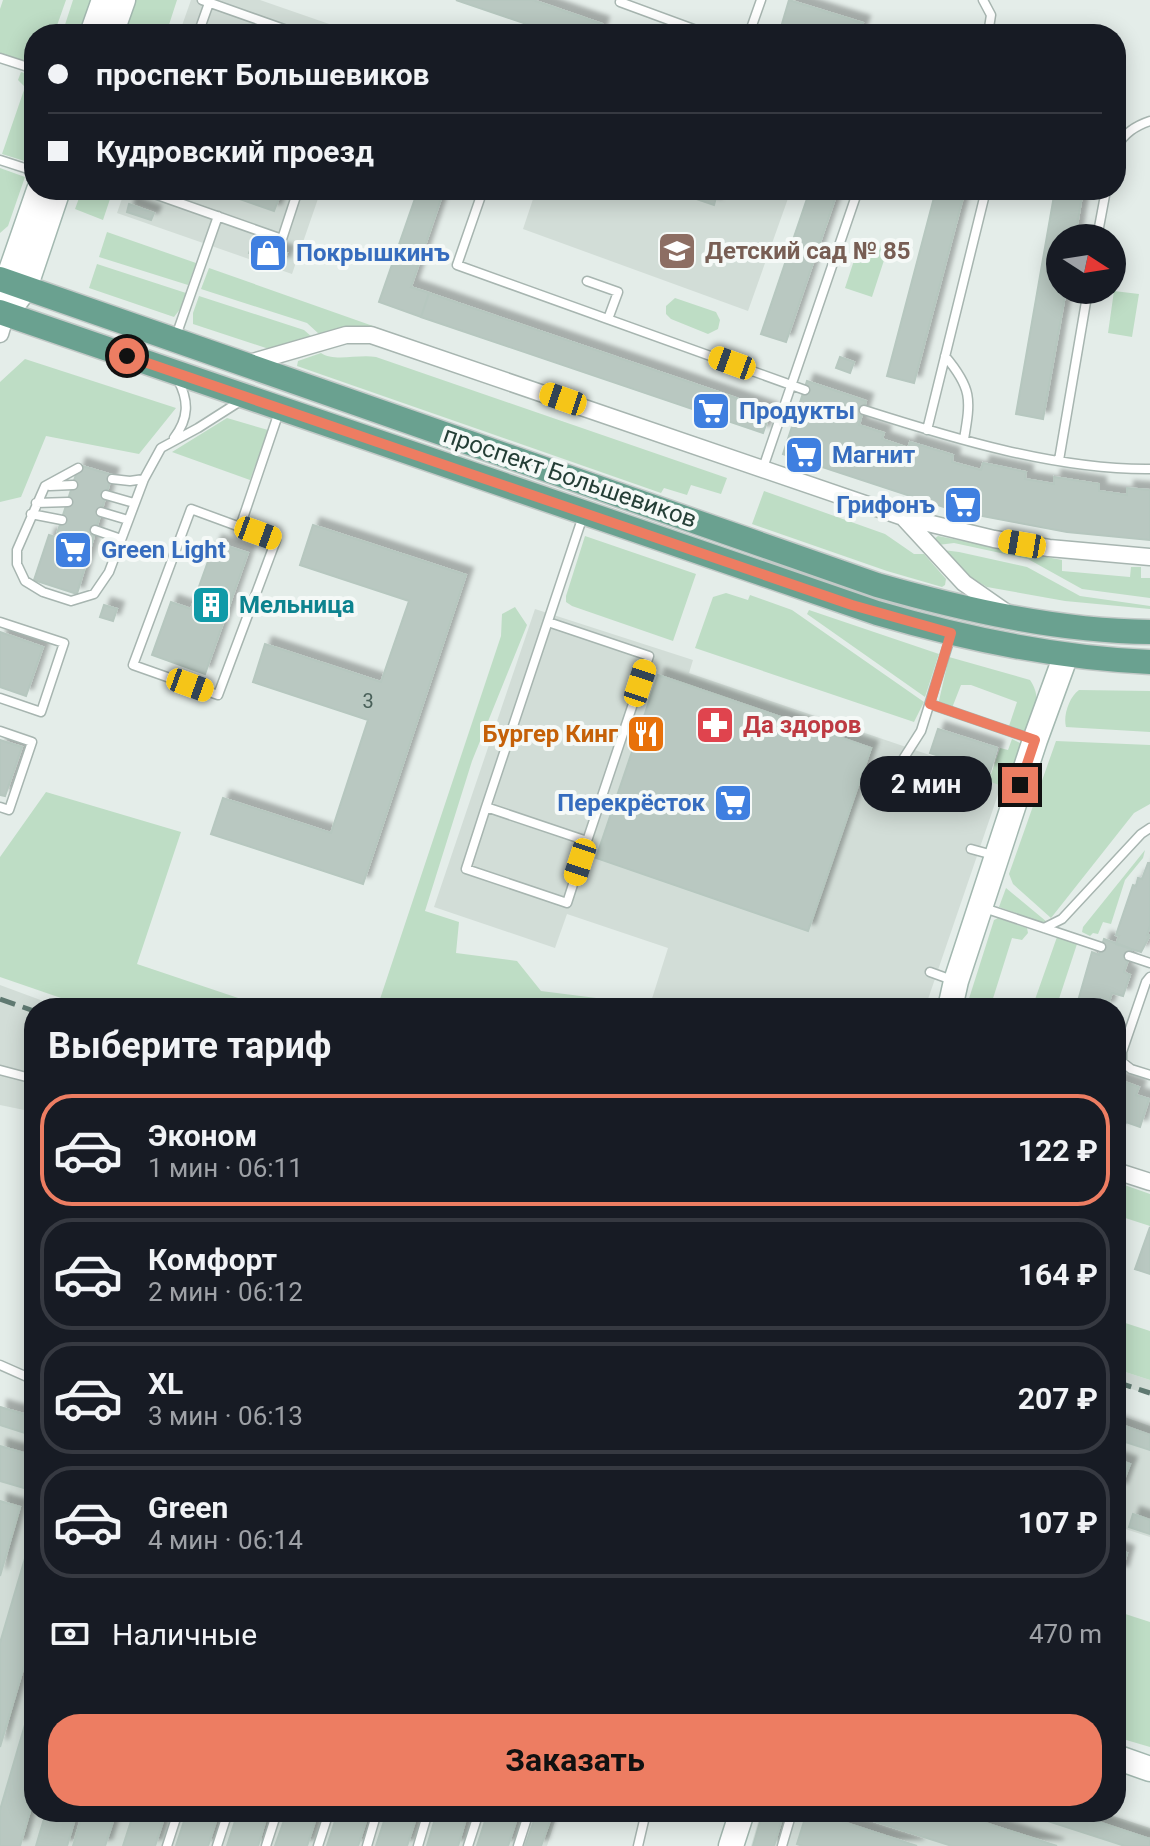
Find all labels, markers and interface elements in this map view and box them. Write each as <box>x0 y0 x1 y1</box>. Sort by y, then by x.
text: проспект Большевиков <box>96 57 430 92</box>
text: Кудровский проезд <box>96 134 374 169</box>
north arrow <box>1046 224 1126 304</box>
map controls <box>1046 224 1126 304</box>
school or university icon: Детский сад № 85 <box>656 230 698 272</box>
shop icon: Покрышкинъ <box>247 232 289 274</box>
place label: Детский сад № 85 <box>705 237 911 265</box>
place label: Покрышкинъ <box>296 239 450 267</box>
route start <box>109 338 145 374</box>
car <box>705 344 759 382</box>
car <box>536 380 590 418</box>
supermarket icon: Продукты <box>690 390 732 432</box>
place label: Продукты <box>739 397 855 425</box>
street label: проспект Большевиков <box>440 420 700 534</box>
supermarket icon: Магнит <box>783 434 825 476</box>
place label: Магнит <box>832 441 915 469</box>
supermarket icon: Грифонъ <box>942 484 984 526</box>
place label: Грифонъ <box>836 491 935 519</box>
car <box>231 514 285 552</box>
car <box>996 528 1048 560</box>
supermarket icon: Green Light <box>52 529 94 571</box>
place label: Green Light <box>101 536 226 564</box>
building icon: Мельница <box>190 584 232 626</box>
place label: Мельница <box>239 591 355 619</box>
car <box>621 656 659 710</box>
car <box>163 666 217 704</box>
house number: 3 <box>362 689 374 713</box>
pharmacy icon: Да здоров <box>694 704 736 746</box>
place label: Да здоров <box>743 711 861 739</box>
restaurant icon: Бургер Кинг <box>625 713 667 755</box>
place label: Бургер Кинг <box>482 720 618 748</box>
callout: 2 мин <box>860 757 992 813</box>
route end <box>1002 767 1038 803</box>
text: 2 мин <box>891 769 961 799</box>
supermarket icon: Перекрёсток <box>712 782 754 824</box>
place label: Перекрёсток <box>557 789 705 817</box>
car <box>561 835 599 889</box>
text: Выберите тариф <box>48 1025 331 1067</box>
icon: car <box>52 1114 124 1186</box>
text: Эконом <box>148 1118 257 1153</box>
text: 122 ₽ <box>1018 1133 1098 1168</box>
text: 1 мин · 06:11 <box>148 1153 303 1183</box>
icon: car <box>52 1238 124 1310</box>
text: Комфорт <box>148 1242 277 1277</box>
text: 164 ₽ <box>1018 1257 1098 1292</box>
text: 2 мин · 06:12 <box>148 1277 303 1307</box>
icon: car <box>52 1362 124 1434</box>
text: XL <box>148 1366 183 1401</box>
text: 207 ₽ <box>1018 1381 1098 1416</box>
text: 3 мин · 06:13 <box>148 1401 303 1431</box>
icon: car <box>52 1486 124 1558</box>
text: Green <box>148 1490 228 1525</box>
text: 107 ₽ <box>1018 1505 1098 1540</box>
text: 4 мин · 06:14 <box>148 1525 303 1555</box>
icon: cash <box>48 1612 92 1656</box>
text: Наличные <box>112 1617 257 1652</box>
text: 470 m <box>1029 1619 1102 1649</box>
button: Заказать <box>48 1714 1102 1806</box>

